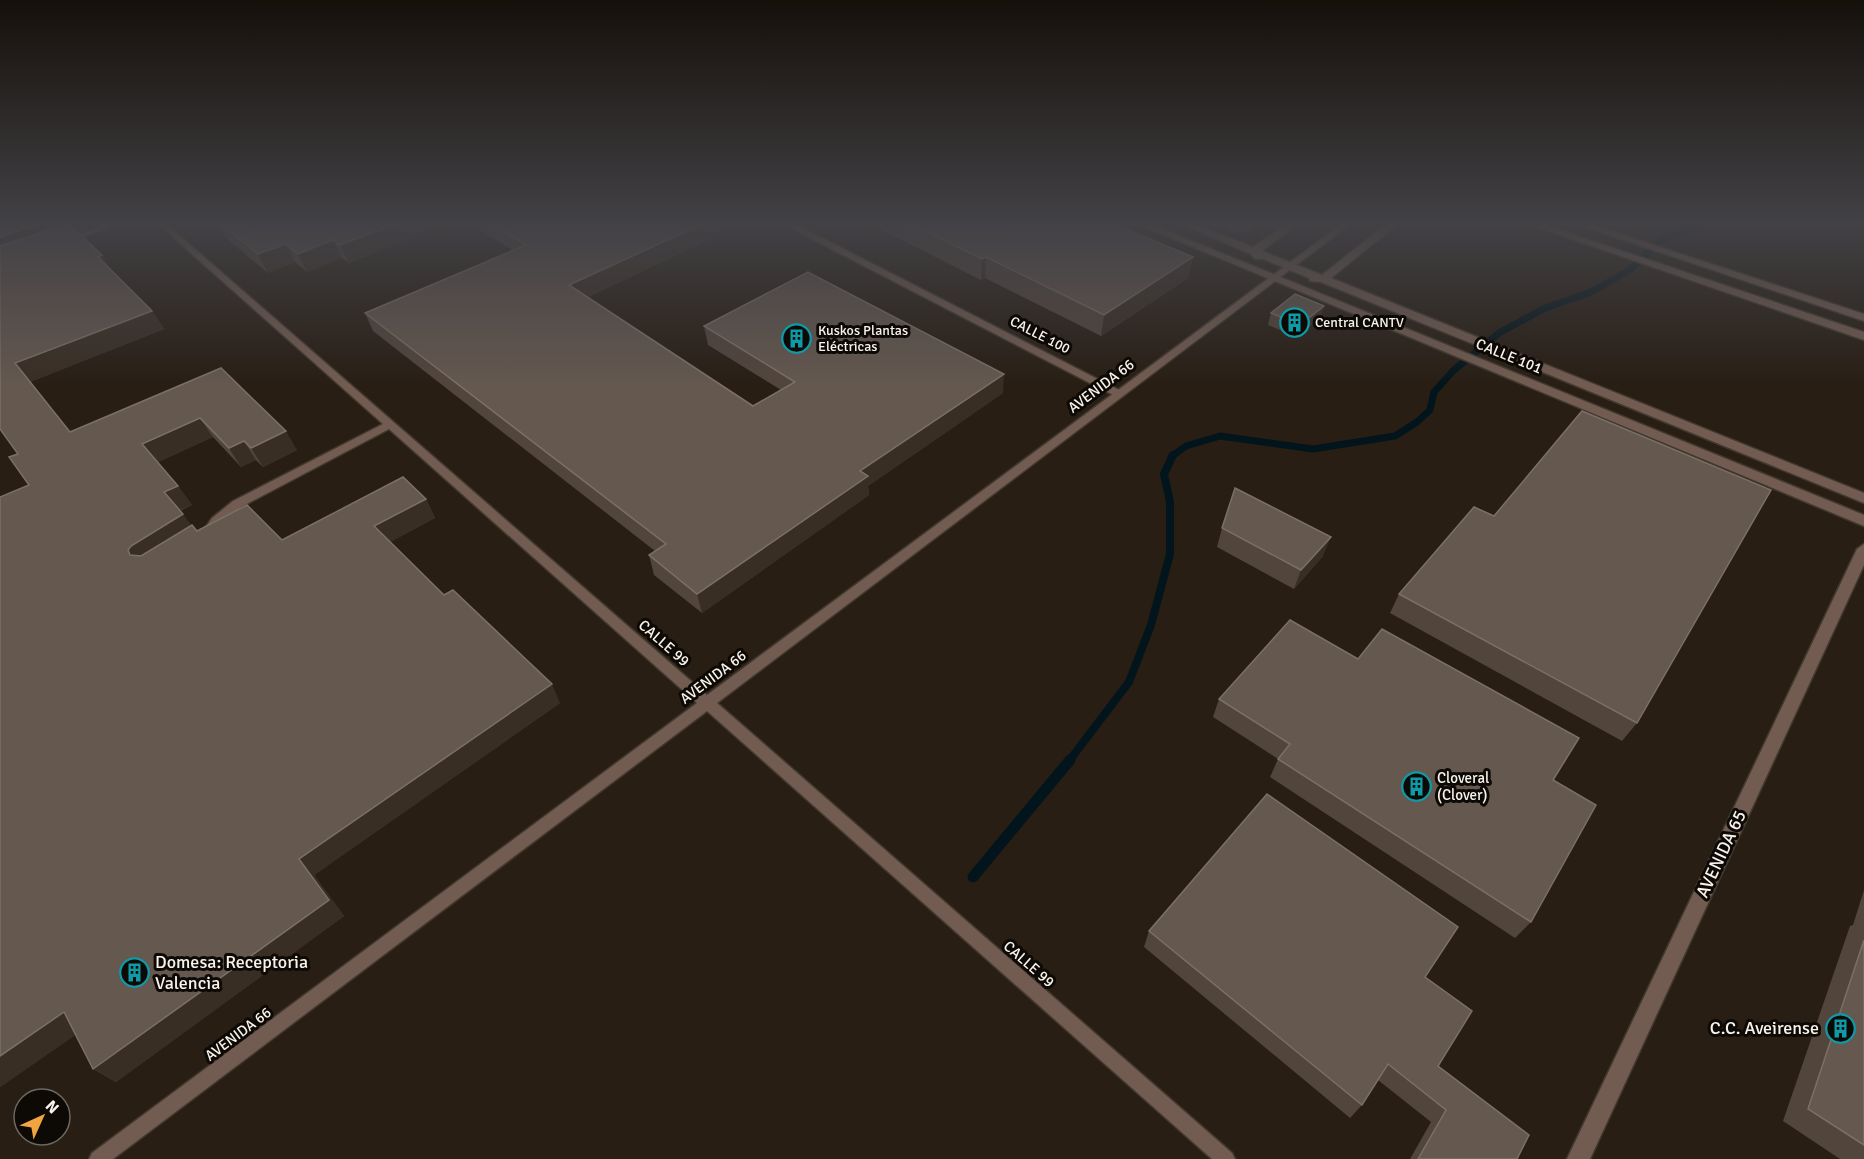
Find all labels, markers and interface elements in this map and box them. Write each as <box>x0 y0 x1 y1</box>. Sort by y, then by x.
building icon: Central CANTV <box>1278 306 1310 338</box>
street label: CALLE 100 <box>1007 313 1073 357</box>
place label: Central CANTV <box>1315 314 1404 331</box>
building icon: Kuskos Plantas Eléctricas <box>781 322 813 354</box>
place label: Kuskos Plantas Eléctricas <box>818 322 908 355</box>
street label: CALLE 101 <box>1473 335 1545 377</box>
street label: AVENIDA 66 <box>1064 355 1138 417</box>
street label: CALLE 99 <box>635 616 693 670</box>
street label: AVENIDA 66 <box>676 646 750 708</box>
place label: Cloveral (Clover) <box>1437 769 1490 804</box>
building icon: Cloveral (Clover) <box>1400 771 1432 803</box>
street label: AVENIDA 65 <box>1691 807 1751 901</box>
street label: CALLE 99 <box>1000 937 1058 991</box>
place label: Domesa: Receptoria Valencia <box>155 951 308 994</box>
building icon: Domesa: Receptoria Valencia <box>118 956 150 988</box>
street label: AVENIDA 66 <box>201 1003 275 1065</box>
building icon: C.C. Aveirense <box>1824 1012 1856 1044</box>
place label: C.C. Aveirense <box>1710 1017 1819 1039</box>
north arrow <box>12 1087 72 1147</box>
text: N <box>41 1096 63 1118</box>

